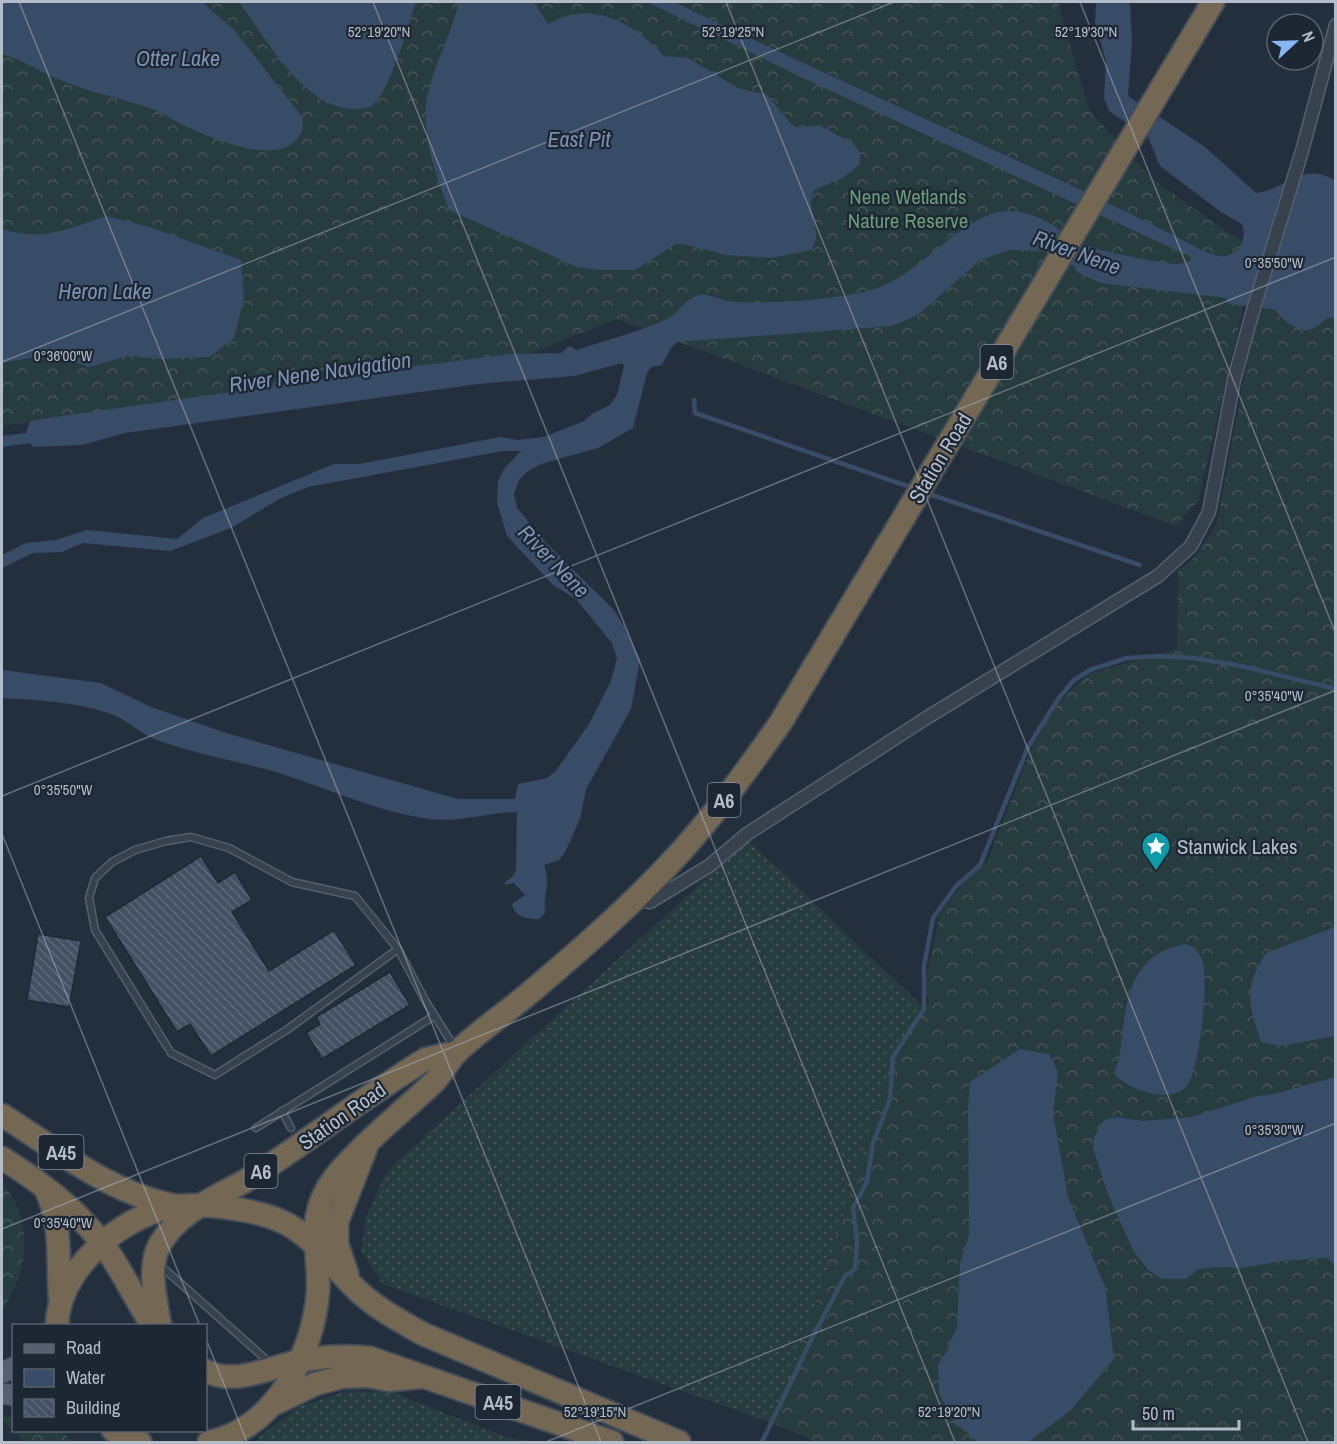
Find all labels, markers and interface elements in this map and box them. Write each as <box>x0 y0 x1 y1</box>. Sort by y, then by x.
north arrow <box>1265 12 1325 72</box>
text: 52°19'20"N <box>348 21 410 42</box>
text: 52°19'25"N <box>702 21 764 42</box>
text: 52°19'30"N <box>1055 21 1117 42</box>
text: N <box>1297 28 1321 45</box>
water label: Otter Lake <box>136 43 220 73</box>
water label: East Pit <box>547 124 612 154</box>
park label: Nene Wetlands Nature Reserve <box>848 182 968 235</box>
water label: River Nene <box>1029 222 1125 282</box>
text: 0°35'50"W <box>1245 252 1304 273</box>
water label: Heron Lake <box>58 276 152 306</box>
water label: River Nene Navigation <box>227 344 413 400</box>
text: 0°36'00"W <box>34 345 93 366</box>
road number: A6 <box>980 345 1014 379</box>
street label: Station Road <box>902 407 978 509</box>
water label: River Nene <box>512 518 596 604</box>
text: 0°35'40"W <box>1245 685 1304 706</box>
text: 0°35'50"W <box>34 779 93 800</box>
road number: A6 <box>708 783 740 817</box>
place icon: Stanwick Lakes <box>1140 830 1172 872</box>
place label: Stanwick Lakes <box>1177 832 1298 861</box>
street label: Station Road <box>293 1075 391 1157</box>
text: 0°35'30"W <box>1245 1119 1304 1140</box>
road number: A45 <box>38 1135 84 1169</box>
road number: A6 <box>244 1154 278 1188</box>
text: 0°35'40"W <box>34 1212 93 1233</box>
legend <box>12 1324 207 1432</box>
text: Road <box>66 1335 101 1360</box>
text: Water <box>66 1365 105 1390</box>
road number: A45 <box>476 1385 520 1419</box>
scale bar <box>1133 1393 1240 1431</box>
text: Building <box>66 1395 121 1420</box>
text: 52°19'15"N <box>564 1401 626 1422</box>
text: 52°19'20"N <box>918 1401 980 1422</box>
text: 50 m <box>1142 1401 1175 1426</box>

